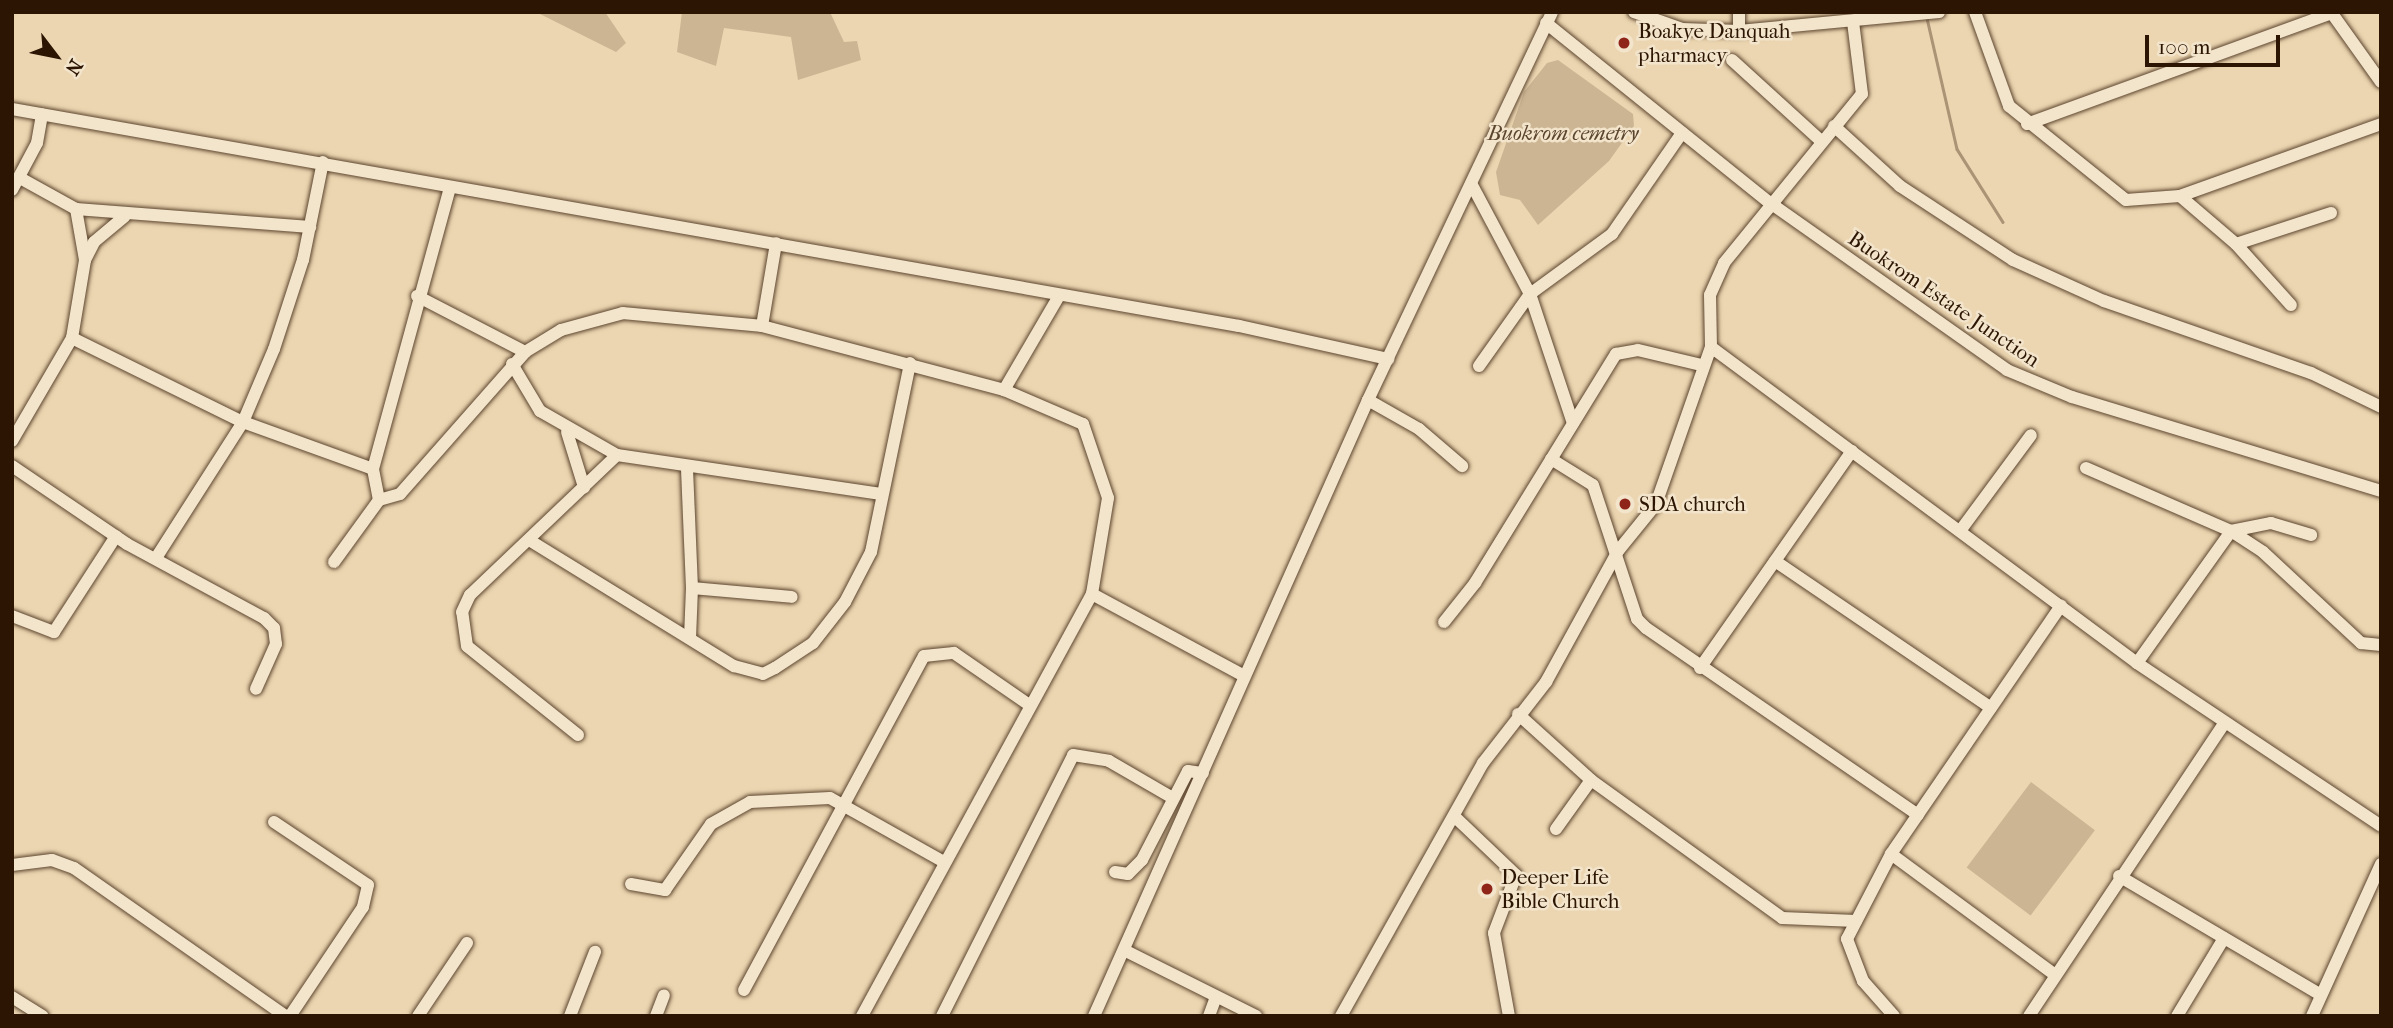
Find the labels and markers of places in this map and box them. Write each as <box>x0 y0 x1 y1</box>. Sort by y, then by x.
place label: Boakye Danquah pharmacy <box>1638 18 1791 68</box>
marker: Boakye Danquah pharmacy <box>1616 35 1632 51</box>
place label: SDA church <box>1639 491 1746 517</box>
marker: SDA church <box>1617 496 1633 512</box>
place label: Deeper Life Bible Church <box>1501 864 1619 914</box>
marker: Deeper Life Bible Church <box>1479 881 1495 897</box>

